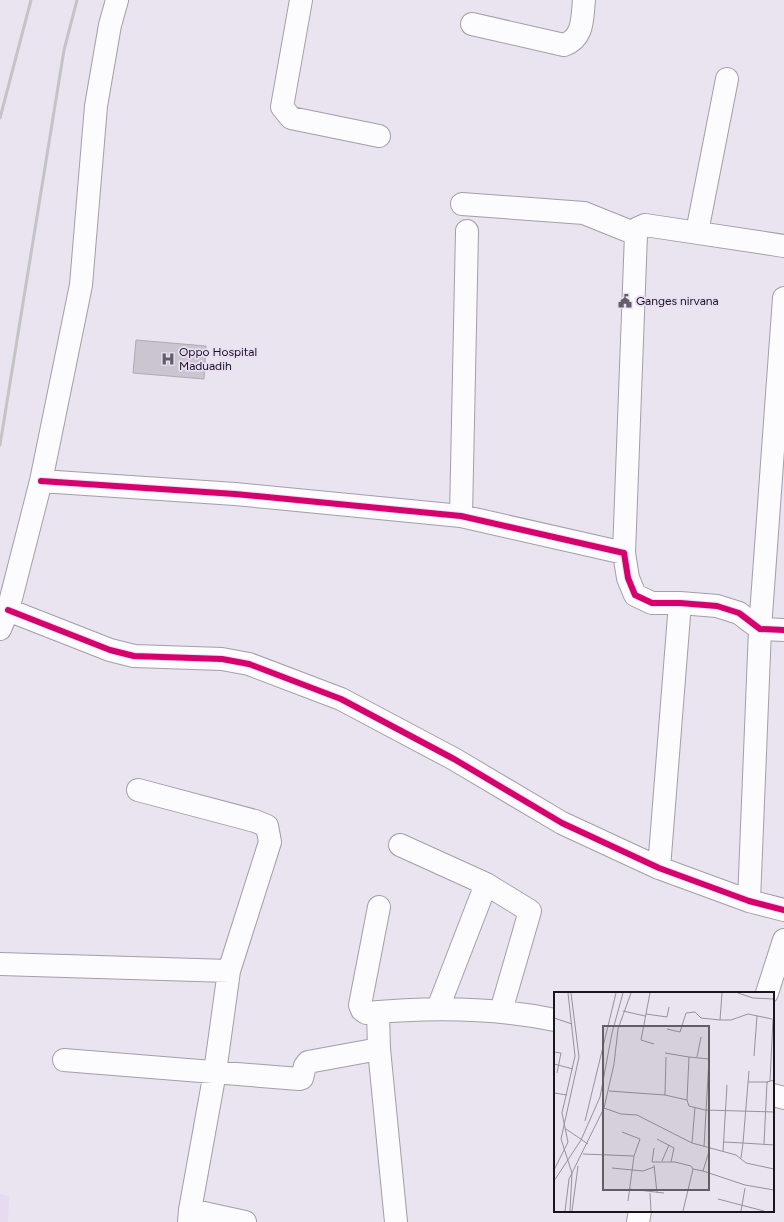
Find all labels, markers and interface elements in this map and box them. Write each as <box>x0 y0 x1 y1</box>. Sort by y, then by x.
public building icon: Ganges nirvana <box>617 293 633 309</box>
place label: Ganges nirvana <box>636 294 719 308</box>
place label: Oppo Hospital Maduadih <box>179 345 257 373</box>
hospital icon: Oppo Hospital Maduadih <box>160 351 176 367</box>
inset map <box>554 992 774 1212</box>

